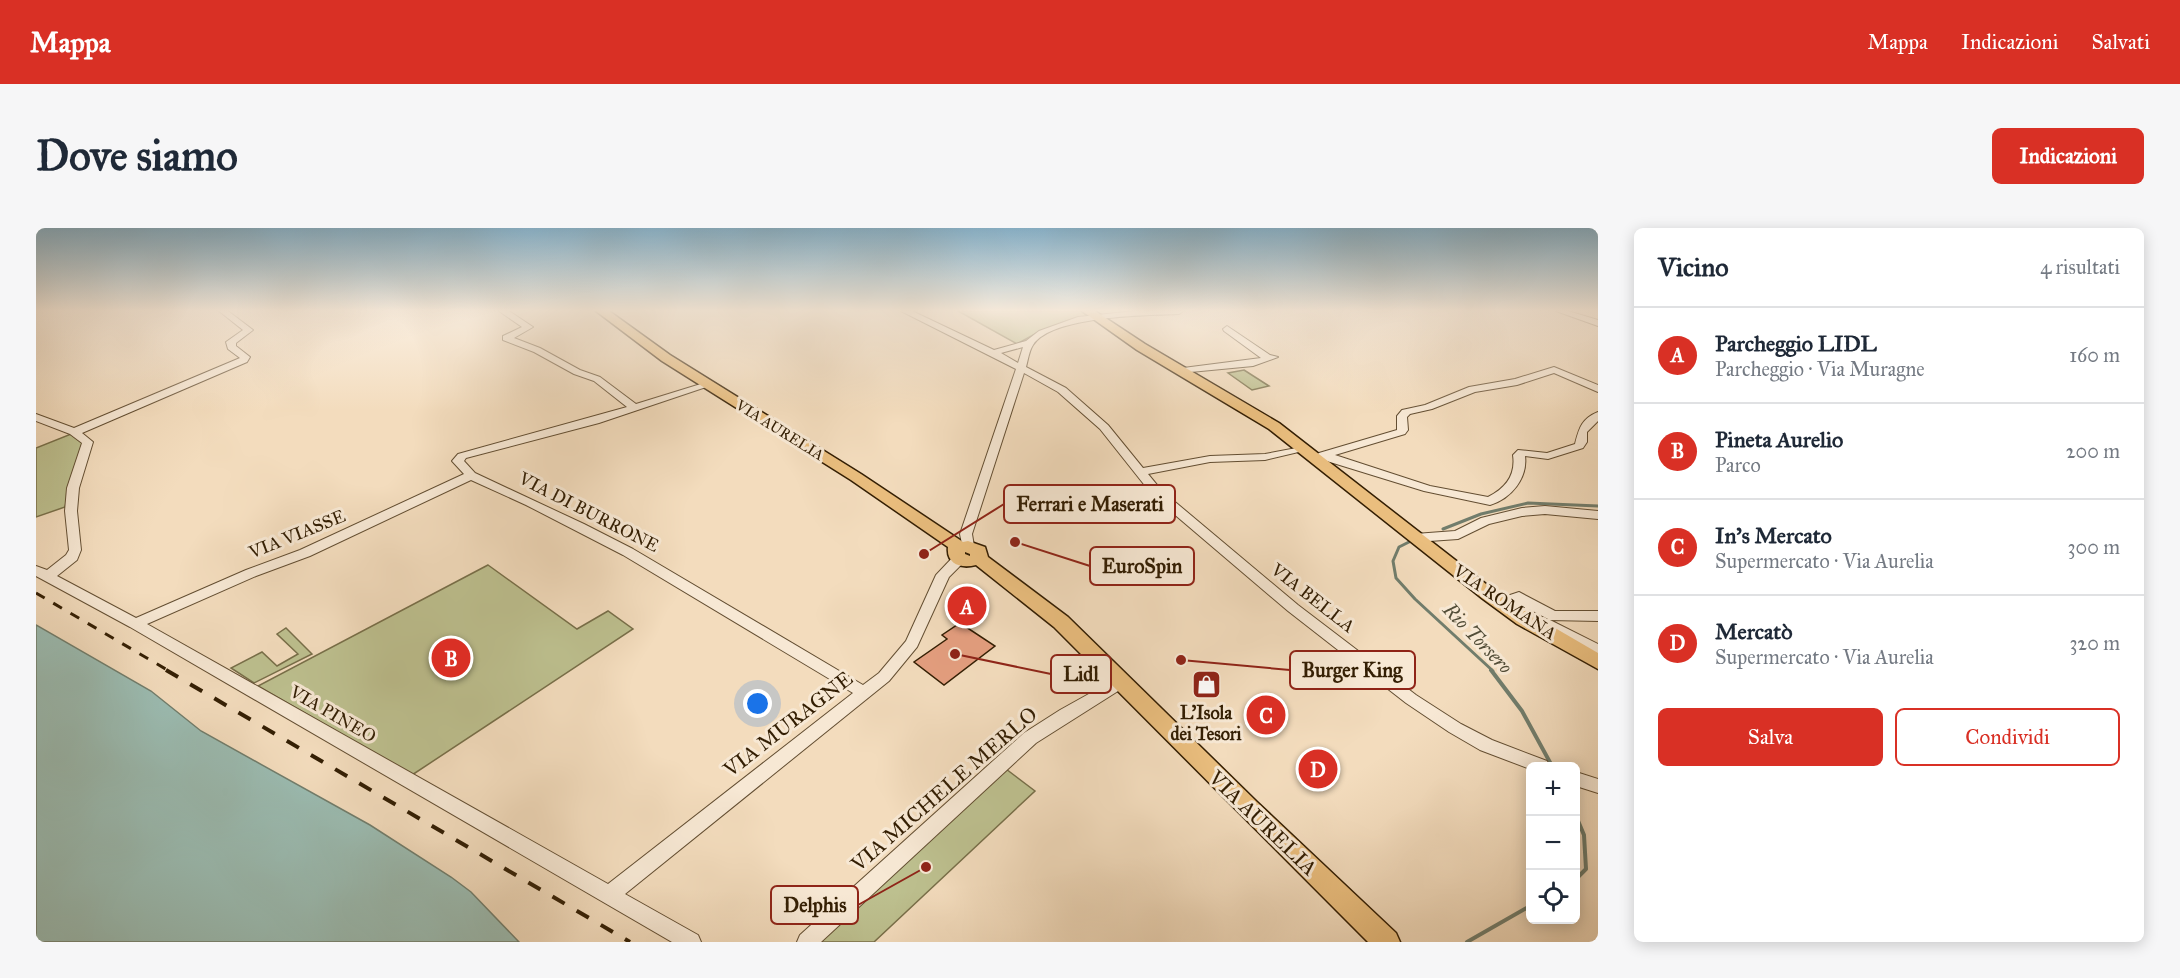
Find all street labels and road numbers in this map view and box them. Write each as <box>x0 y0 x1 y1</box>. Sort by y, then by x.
street label: VIA AURELIA <box>732 395 827 464</box>
street label: VIA DI BURRONE <box>514 467 663 557</box>
street label: VIA VIASSE <box>245 505 349 564</box>
street label: VIA BELLA <box>1266 558 1359 637</box>
street label: VIA ROMANA <box>1448 559 1561 645</box>
street label: VIA MURAGNE <box>717 665 858 783</box>
street label: VIA PINEO <box>285 680 380 748</box>
street label: VIA MICHELE MERLO <box>845 701 1042 878</box>
street label: VIA AURELIA <box>1203 764 1323 881</box>

